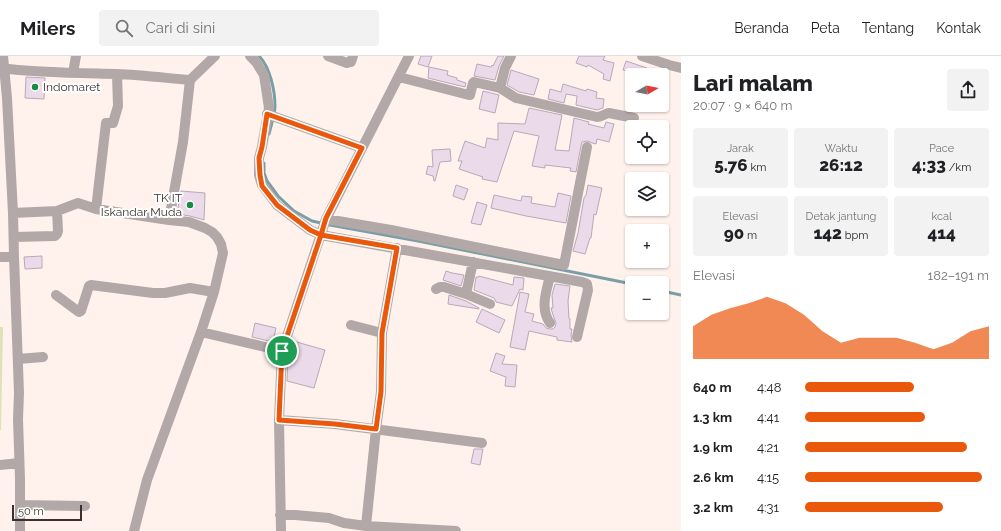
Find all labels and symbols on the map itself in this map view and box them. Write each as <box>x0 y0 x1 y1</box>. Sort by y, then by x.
north arrow <box>625 68 669 112</box>
place label: Indomaret <box>43 80 100 94</box>
marker: Indomaret <box>30 82 40 92</box>
place label: TK IT Iskandar Muda <box>101 191 183 219</box>
marker: TK IT Iskandar Muda <box>185 200 195 210</box>
pin <box>265 334 299 368</box>
scale bar <box>12 503 82 522</box>

